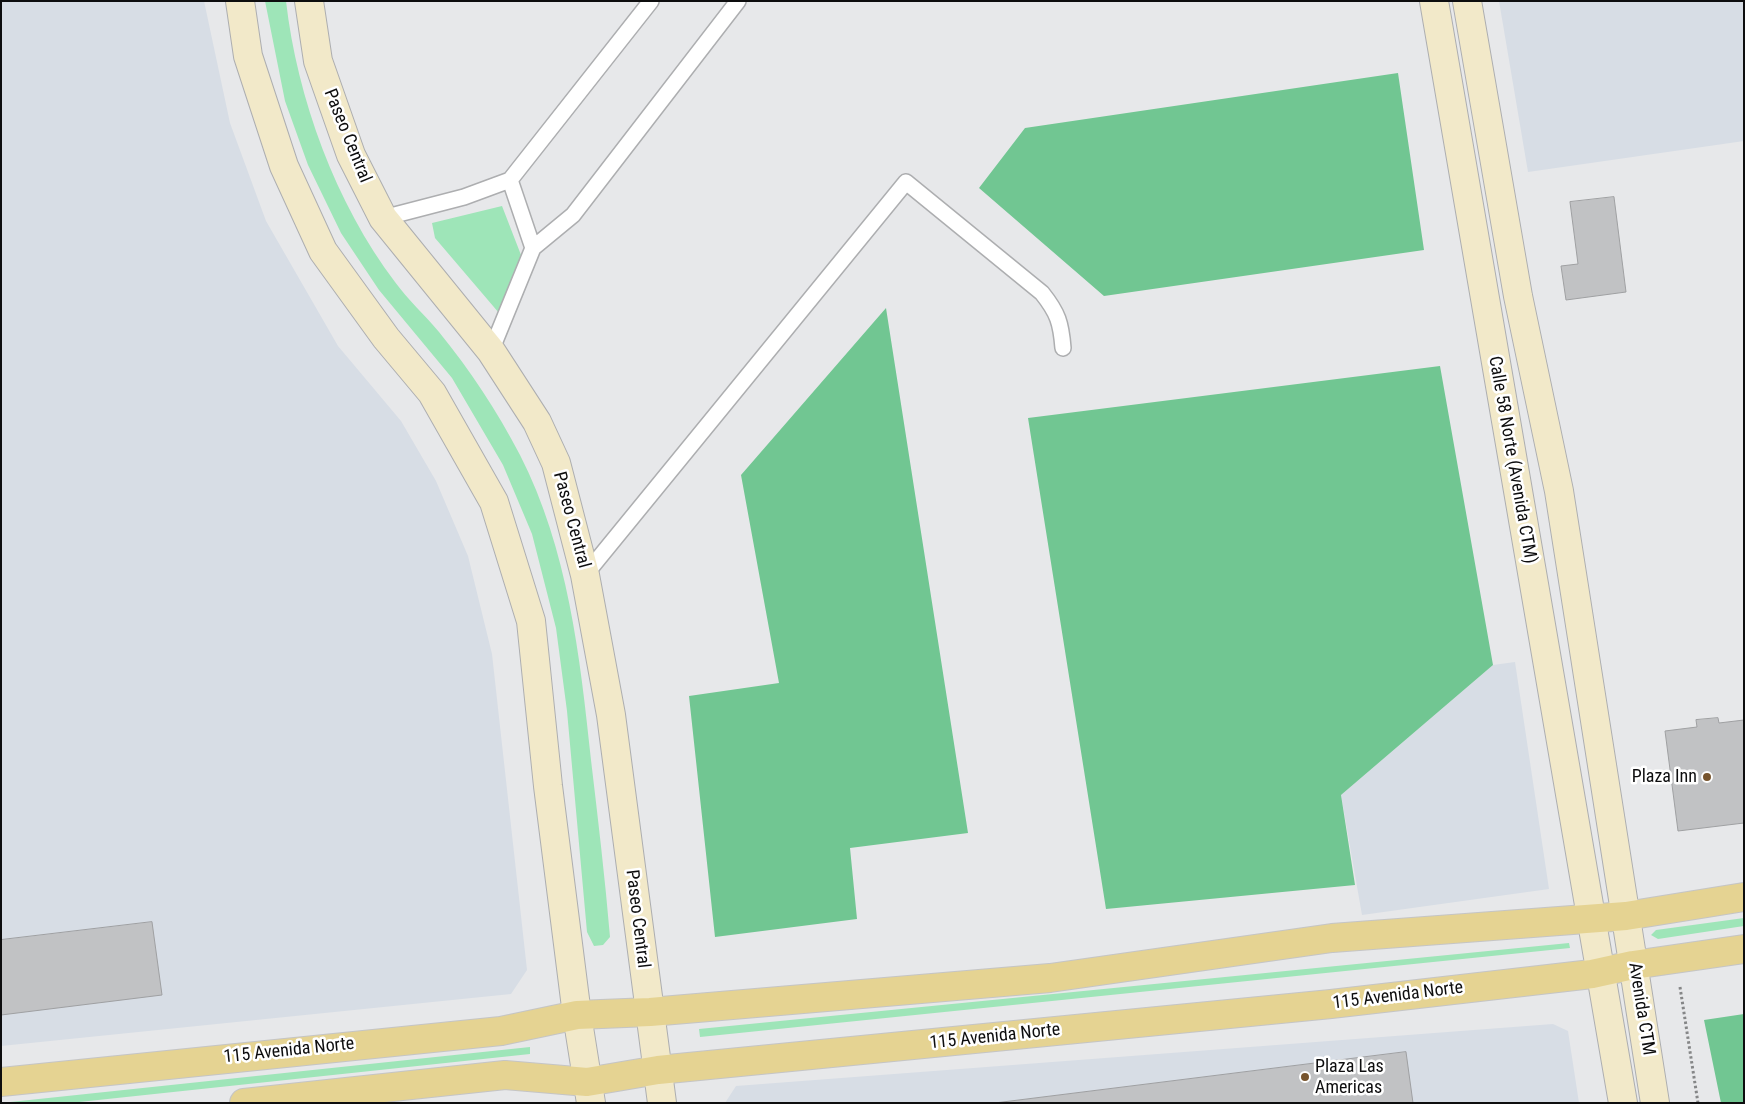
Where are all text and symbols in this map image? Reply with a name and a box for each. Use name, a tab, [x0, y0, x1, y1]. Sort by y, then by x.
street label: Paseo Central	[318, 86, 376, 186]
street label: Calle 58 Norte (Avenida CTM)	[1483, 355, 1541, 565]
street label: Paseo Central	[548, 469, 594, 571]
place label: Plaza Inn	[1632, 766, 1697, 788]
marker: Plaza Inn	[1701, 771, 1713, 783]
street label: Paseo Central	[620, 869, 654, 969]
street label: Avenida CTM	[1623, 961, 1659, 1057]
street label: 115 Avenida Norte	[1332, 977, 1464, 1015]
street label: 115 Avenida Norte	[929, 1019, 1061, 1055]
street label: 115 Avenida Norte	[223, 1033, 355, 1069]
place label: Plaza Las Americas	[1315, 1056, 1384, 1098]
marker: Plaza Las Americas	[1299, 1071, 1311, 1083]

